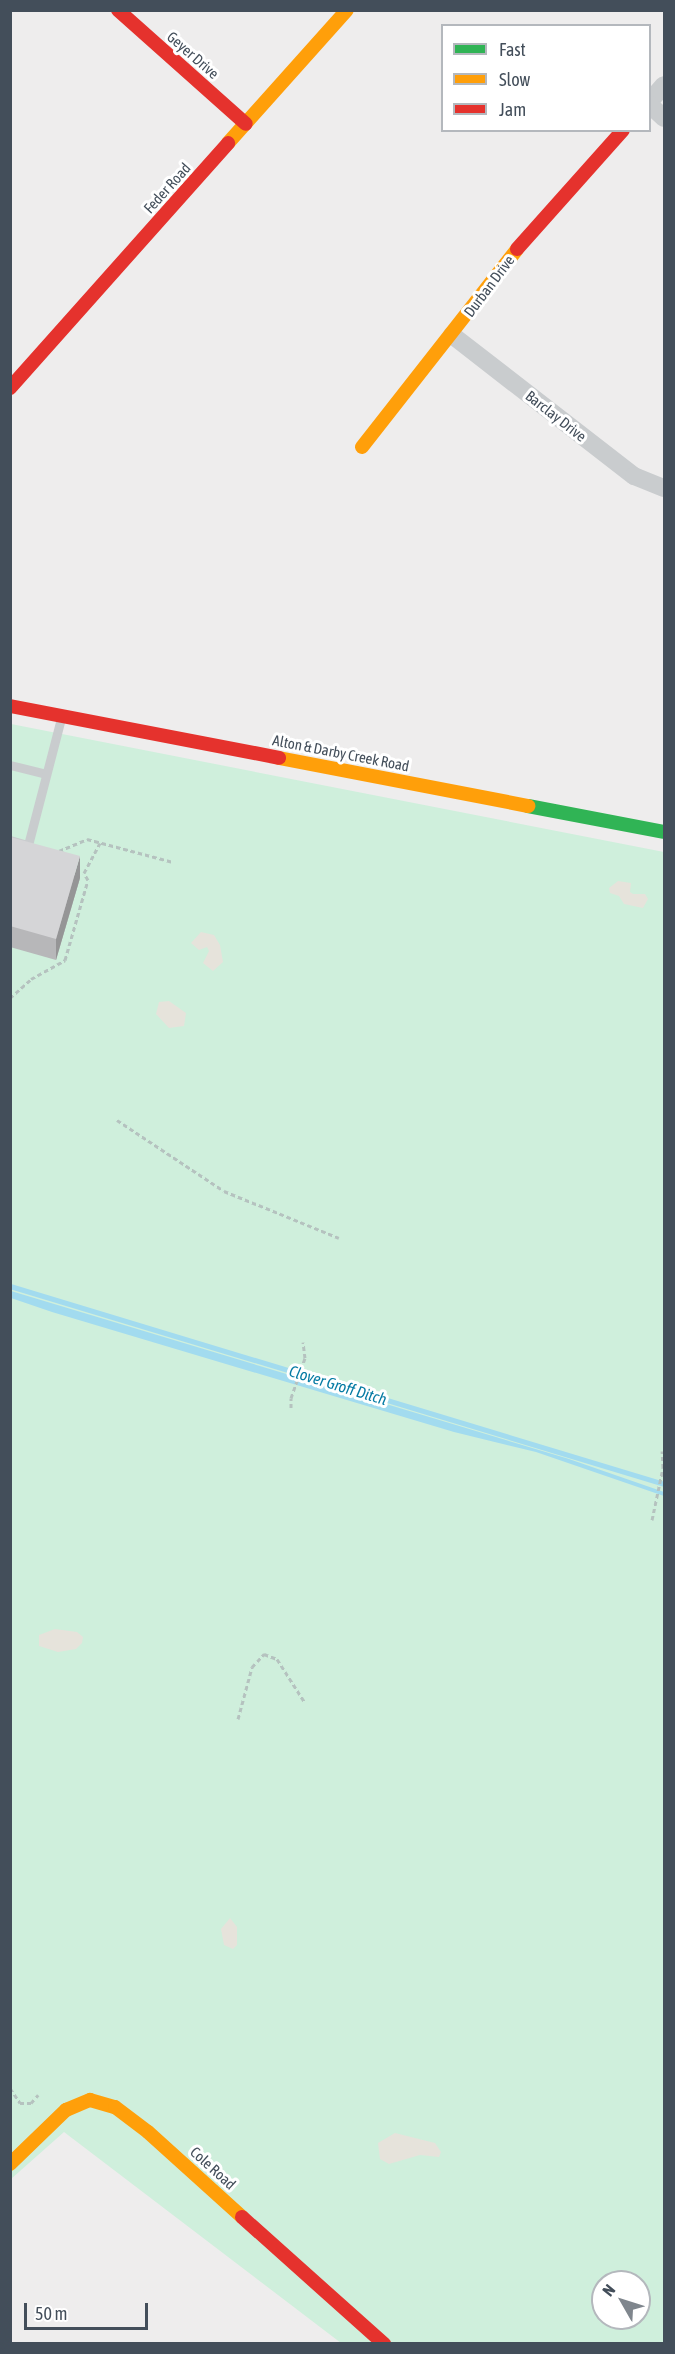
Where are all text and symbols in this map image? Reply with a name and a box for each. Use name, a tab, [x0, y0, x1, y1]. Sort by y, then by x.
legend	[441, 24, 651, 132]
street label: Geyer Drive	[163, 28, 223, 82]
text: Fast	[499, 39, 526, 60]
text: Slow	[499, 69, 530, 90]
text: Jam	[499, 99, 526, 120]
street label: Feder Road	[140, 159, 194, 217]
street label: Durban Drive	[460, 252, 518, 320]
street label: Barclay Drive	[522, 387, 590, 445]
street label: Alton & Darby Creek Road	[271, 731, 411, 775]
water label: Clover Groff Ditch	[287, 1361, 389, 1409]
street label: Cole Road	[186, 2143, 240, 2193]
north arrow	[591, 2270, 651, 2330]
text: N	[599, 2281, 619, 2299]
scale bar	[27, 2291, 152, 2329]
text: 50 m	[35, 2303, 67, 2324]

